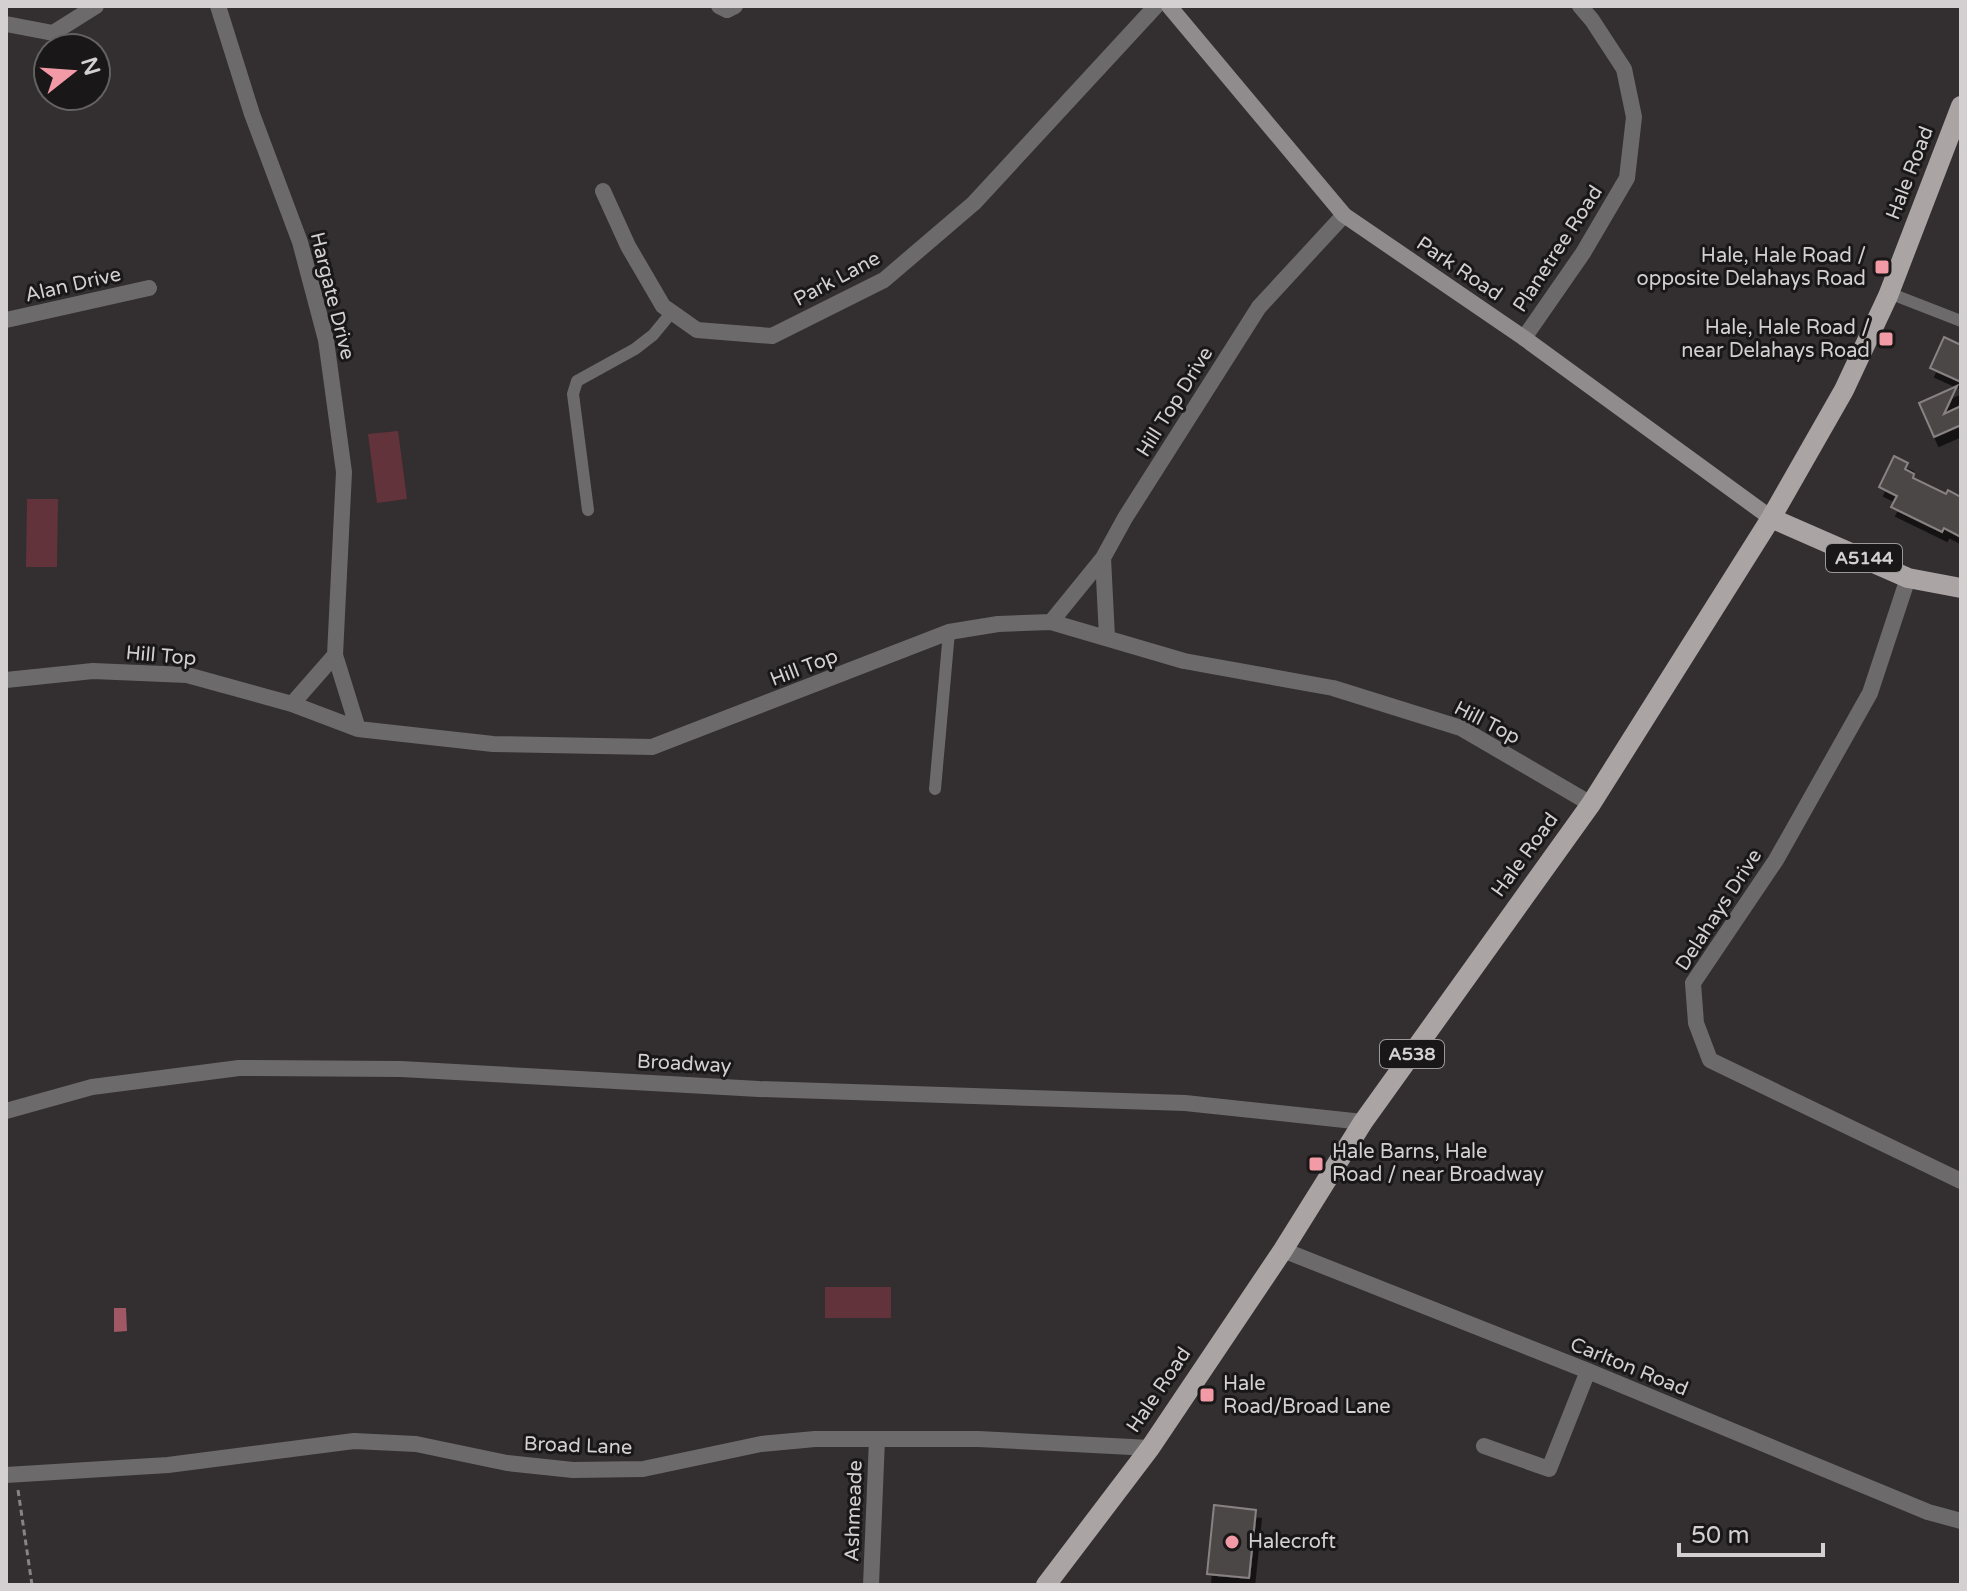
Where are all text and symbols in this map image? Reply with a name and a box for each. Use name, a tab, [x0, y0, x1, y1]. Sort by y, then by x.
north arrow	[32, 32, 112, 112]
text: N	[75, 54, 105, 79]
street label: Hale Road	[1881, 123, 1939, 223]
street label: Planetree Road	[1508, 181, 1608, 317]
street label: Hargate Drive	[305, 230, 359, 362]
street label: Park Road	[1412, 232, 1506, 306]
place label: Hale, Hale Road / opposite Delahays Road	[1637, 244, 1866, 291]
street label: Park Lane	[790, 246, 884, 312]
marker: Hale, Hale Road / opposite Delahays Road	[1873, 258, 1891, 276]
street label: Alan Drive	[23, 262, 123, 308]
place label: Hale, Hale Road / near Delahays Road	[1681, 316, 1870, 363]
marker: Hale, Hale Road / near Delahays Road	[1877, 330, 1895, 348]
street label: Hill Top Drive	[1132, 343, 1218, 461]
road number: A5144	[1826, 544, 1902, 572]
street label: Hill Top	[125, 641, 197, 671]
street label: Hill Top	[767, 644, 841, 692]
street label: Hill Top	[1450, 696, 1524, 750]
street label: Hale Road	[1486, 808, 1564, 902]
street label: Delahays Drive	[1671, 845, 1767, 975]
road number: A538	[1380, 1040, 1444, 1068]
street label: Broadway	[636, 1050, 732, 1078]
place label: Hale Barns, Hale Road / near Broadway	[1332, 1140, 1544, 1187]
marker: Hale Barns, Hale Road / near Broadway	[1307, 1155, 1325, 1173]
street label: Carlton Road	[1567, 1332, 1691, 1402]
street label: Hale Road	[1122, 1343, 1196, 1437]
place label: Hale Road/Broad Lane	[1223, 1372, 1391, 1419]
marker: Hale Road/Broad Lane	[1198, 1386, 1216, 1404]
street label: Broad Lane	[523, 1432, 633, 1460]
street label: Ashmeade	[840, 1460, 868, 1562]
scale bar	[1679, 1507, 1823, 1557]
text: 50 m	[1691, 1521, 1749, 1550]
place label: Halecroft	[1248, 1530, 1336, 1554]
marker: Halecroft	[1223, 1533, 1241, 1551]

